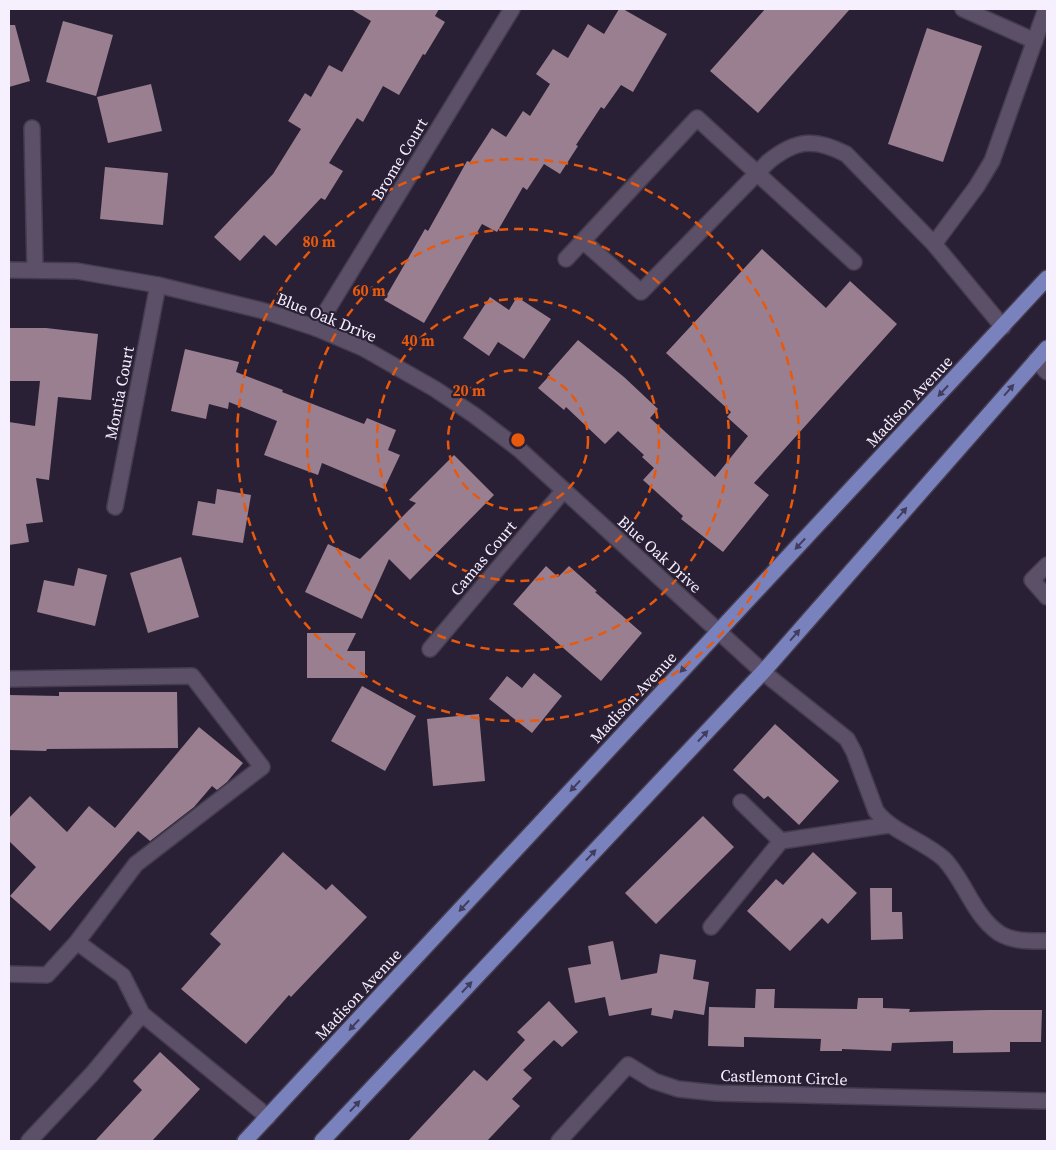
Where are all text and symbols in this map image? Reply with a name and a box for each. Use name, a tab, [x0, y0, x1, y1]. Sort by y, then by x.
street label: Brome Court	[366, 113, 433, 204]
text: 80 m	[302, 231, 336, 252]
text: 60 m	[352, 280, 386, 301]
street label: Blue Oak Drive	[274, 287, 380, 347]
text: 40 m	[401, 330, 435, 351]
street label: Montia Court	[99, 344, 139, 442]
street label: Madison Avenue	[861, 350, 957, 452]
text: 20 m	[452, 380, 486, 401]
one-way arrow	[937, 384, 949, 396]
one-way arrow	[1004, 384, 1015, 397]
centre of rings	[509, 431, 527, 449]
one-way arrow	[897, 506, 908, 519]
street label: Blue Oak Drive	[613, 510, 707, 598]
street label: Camas Court	[445, 515, 521, 600]
one-way arrow	[794, 538, 806, 550]
one-way arrow	[790, 629, 801, 642]
street label: Madison Avenue	[585, 646, 681, 748]
one-way arrow	[679, 661, 691, 673]
one-way arrow	[697, 731, 709, 743]
one-way arrow	[569, 780, 581, 792]
one-way arrow	[585, 849, 597, 861]
one-way arrow	[458, 899, 470, 911]
street label: Madison Avenue	[310, 943, 406, 1045]
one-way arrow	[461, 982, 473, 994]
one-way arrow	[348, 1018, 360, 1030]
street label: Castlemont Circle	[720, 1064, 848, 1090]
one-way arrow	[349, 1100, 361, 1112]

